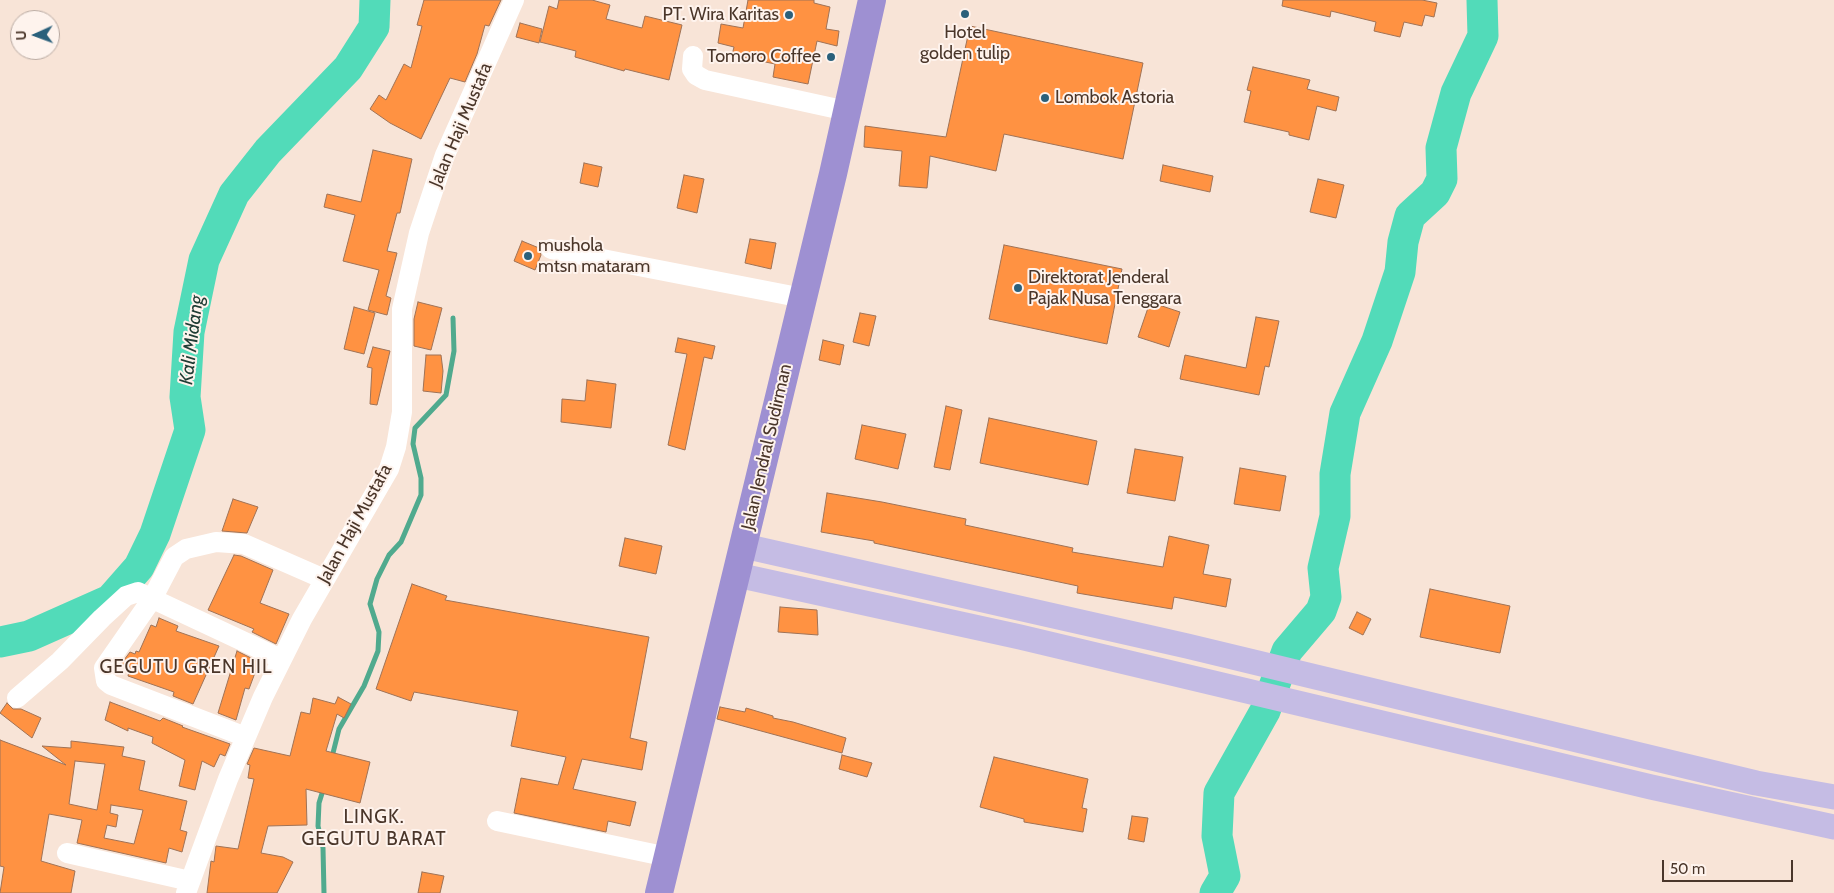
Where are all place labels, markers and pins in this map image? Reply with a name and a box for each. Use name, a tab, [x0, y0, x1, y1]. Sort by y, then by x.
place label: PT. Wira Karitas	[663, 4, 779, 26]
marker: Hotel golden tulip	[959, 8, 971, 20]
marker: PT. Wira Karitas	[783, 9, 795, 21]
place label: Hotel golden tulip	[920, 22, 1010, 64]
place label: Tomoro Coffee	[707, 46, 821, 68]
marker: Tomoro Coffee	[825, 51, 837, 63]
place label: Lombok Astoria	[1055, 87, 1174, 109]
marker: Lombok Astoria	[1039, 92, 1051, 104]
place label: mushola mtsn mataram	[538, 235, 650, 278]
marker: mushola mtsn mataram	[522, 250, 534, 262]
place label: Direktorat Jenderal Pajak Nusa Tenggara	[1028, 267, 1182, 310]
marker: Direktorat Jenderal Pajak Nusa Tenggara	[1012, 282, 1024, 294]

